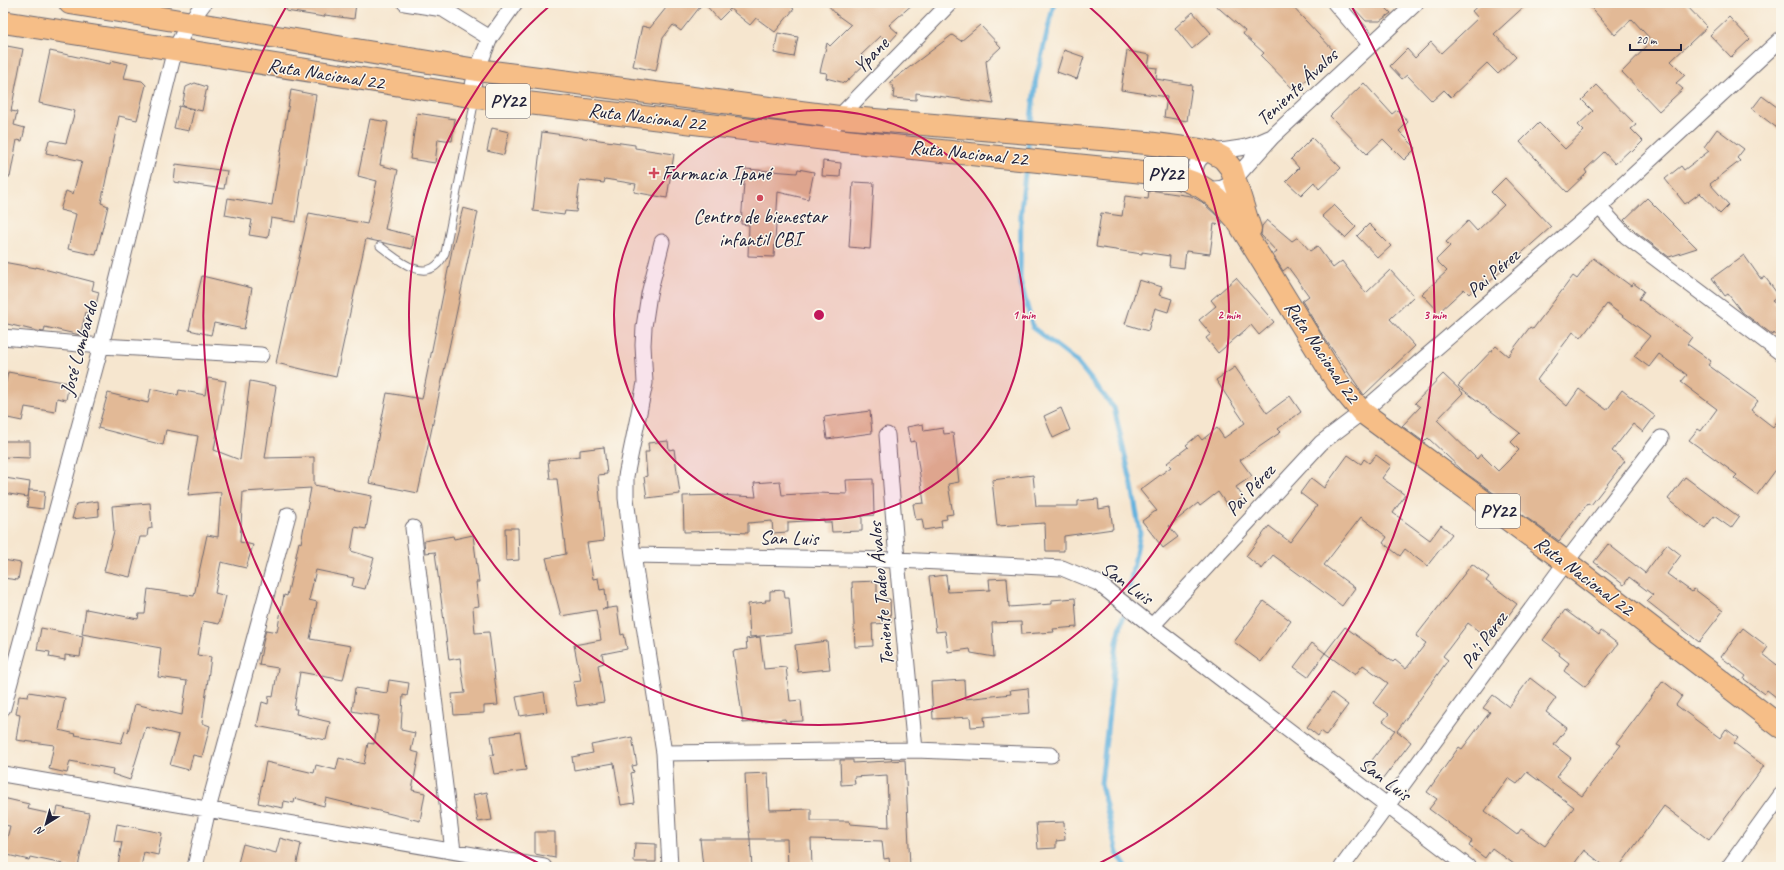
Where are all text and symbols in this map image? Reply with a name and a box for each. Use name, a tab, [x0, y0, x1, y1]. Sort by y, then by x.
scale bar	[1630, 26, 1681, 52]
street label: Ypane	[848, 31, 895, 78]
text: 20 m	[1636, 32, 1658, 48]
street label: Teniente Ávalos	[1251, 41, 1345, 131]
street label: Ruta Nacional 22	[266, 52, 388, 96]
road number: PY22	[486, 84, 530, 118]
street label: Ruta Nacional 22	[587, 97, 709, 137]
street label: Ruta Nacional 22	[909, 134, 1031, 172]
road number: PY22	[1144, 157, 1188, 191]
place label: Farmacia Ipané	[662, 161, 774, 186]
marker: Farmacia Ipané	[649, 168, 659, 178]
marker: Centro de bienestar infantil CBI	[755, 193, 765, 203]
place label: Centro de bienestar infantil CBI	[693, 204, 829, 252]
street label: Pai Pérez	[1461, 242, 1526, 303]
street label: Ruta Nacional 22	[1279, 296, 1366, 409]
street label: José Lombardo	[54, 297, 104, 399]
text: 1 min	[1013, 307, 1036, 323]
text: 2 min	[1218, 307, 1241, 323]
text: 3 min	[1424, 307, 1447, 323]
centre of rings	[812, 308, 826, 322]
street label: Pai Pérez	[1220, 458, 1281, 521]
road number: PY22	[1476, 494, 1520, 528]
street label: Teniente Tadeo Ávalos	[862, 519, 900, 667]
street label: San Luis	[759, 525, 821, 551]
street label: Ruta Nacional 22	[1529, 531, 1640, 623]
street label: San Luis	[1096, 556, 1160, 612]
street label: Pa'i Perez	[1455, 605, 1514, 673]
street label: San Luis	[1354, 751, 1418, 808]
north arrow	[26, 804, 66, 844]
text: N	[31, 823, 47, 840]

